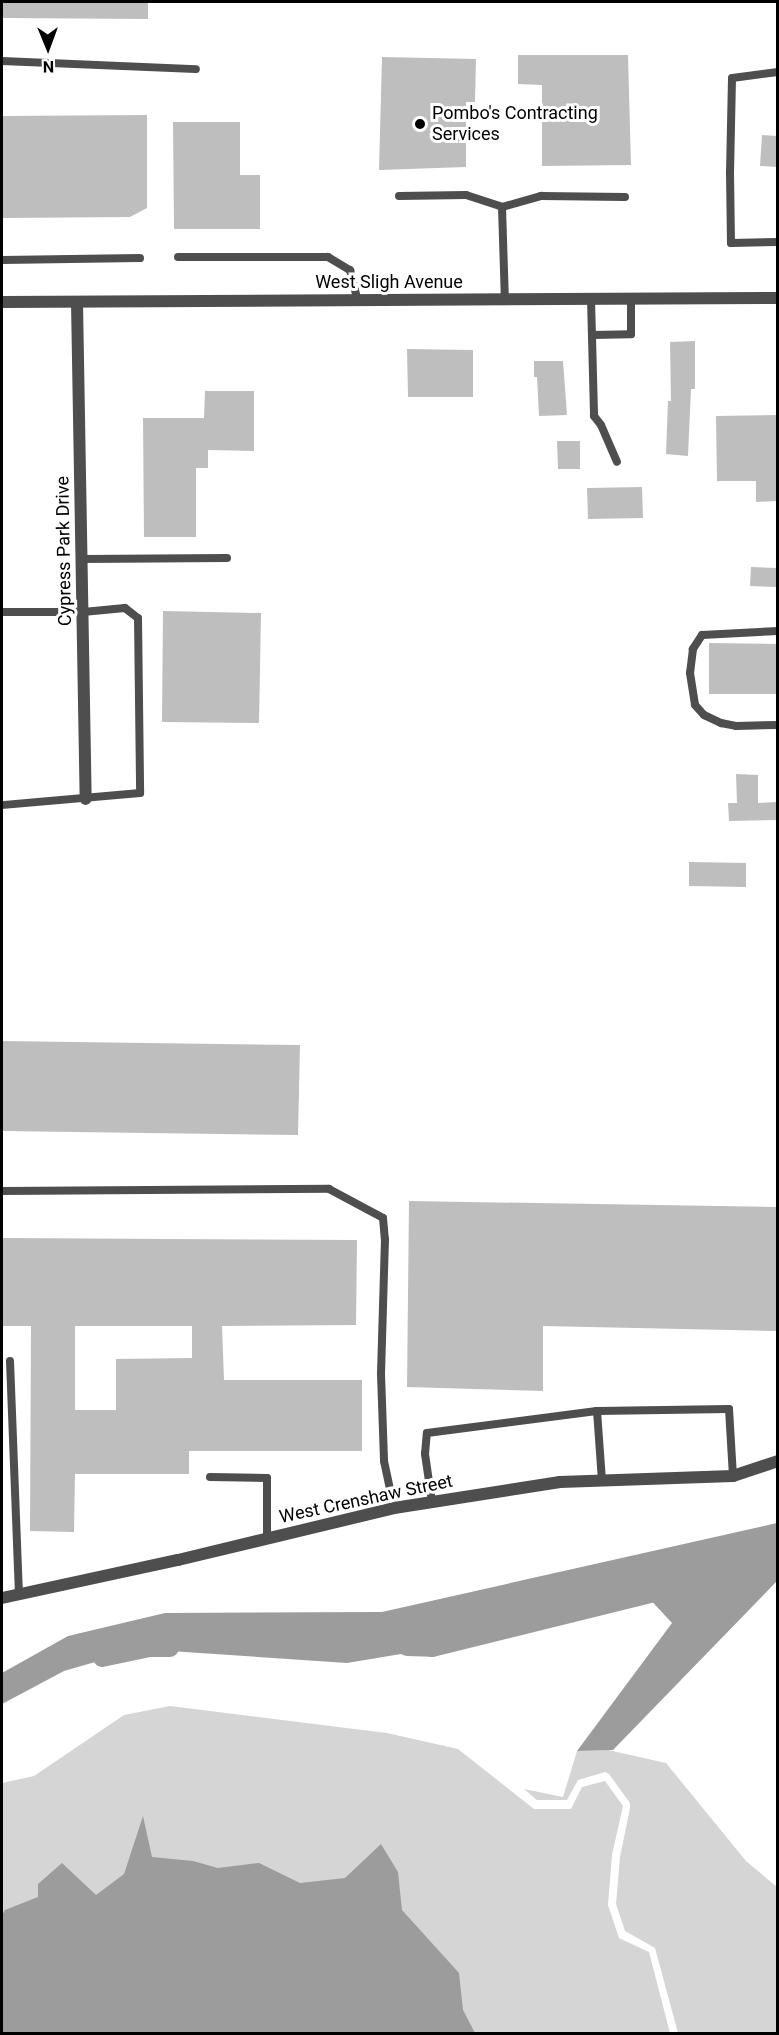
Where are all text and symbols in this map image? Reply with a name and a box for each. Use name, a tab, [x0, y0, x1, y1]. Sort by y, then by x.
north arrow	[18, 18, 78, 78]
text: N	[43, 57, 54, 76]
place label: Pombo's Contracting Services	[432, 103, 598, 146]
marker: Pombo's Contracting Services	[413, 117, 427, 131]
street label: West Sligh Avenue	[315, 271, 463, 293]
street label: Cypress Park Drive	[52, 476, 76, 626]
street label: West Crenshaw Street	[277, 1470, 455, 1528]

